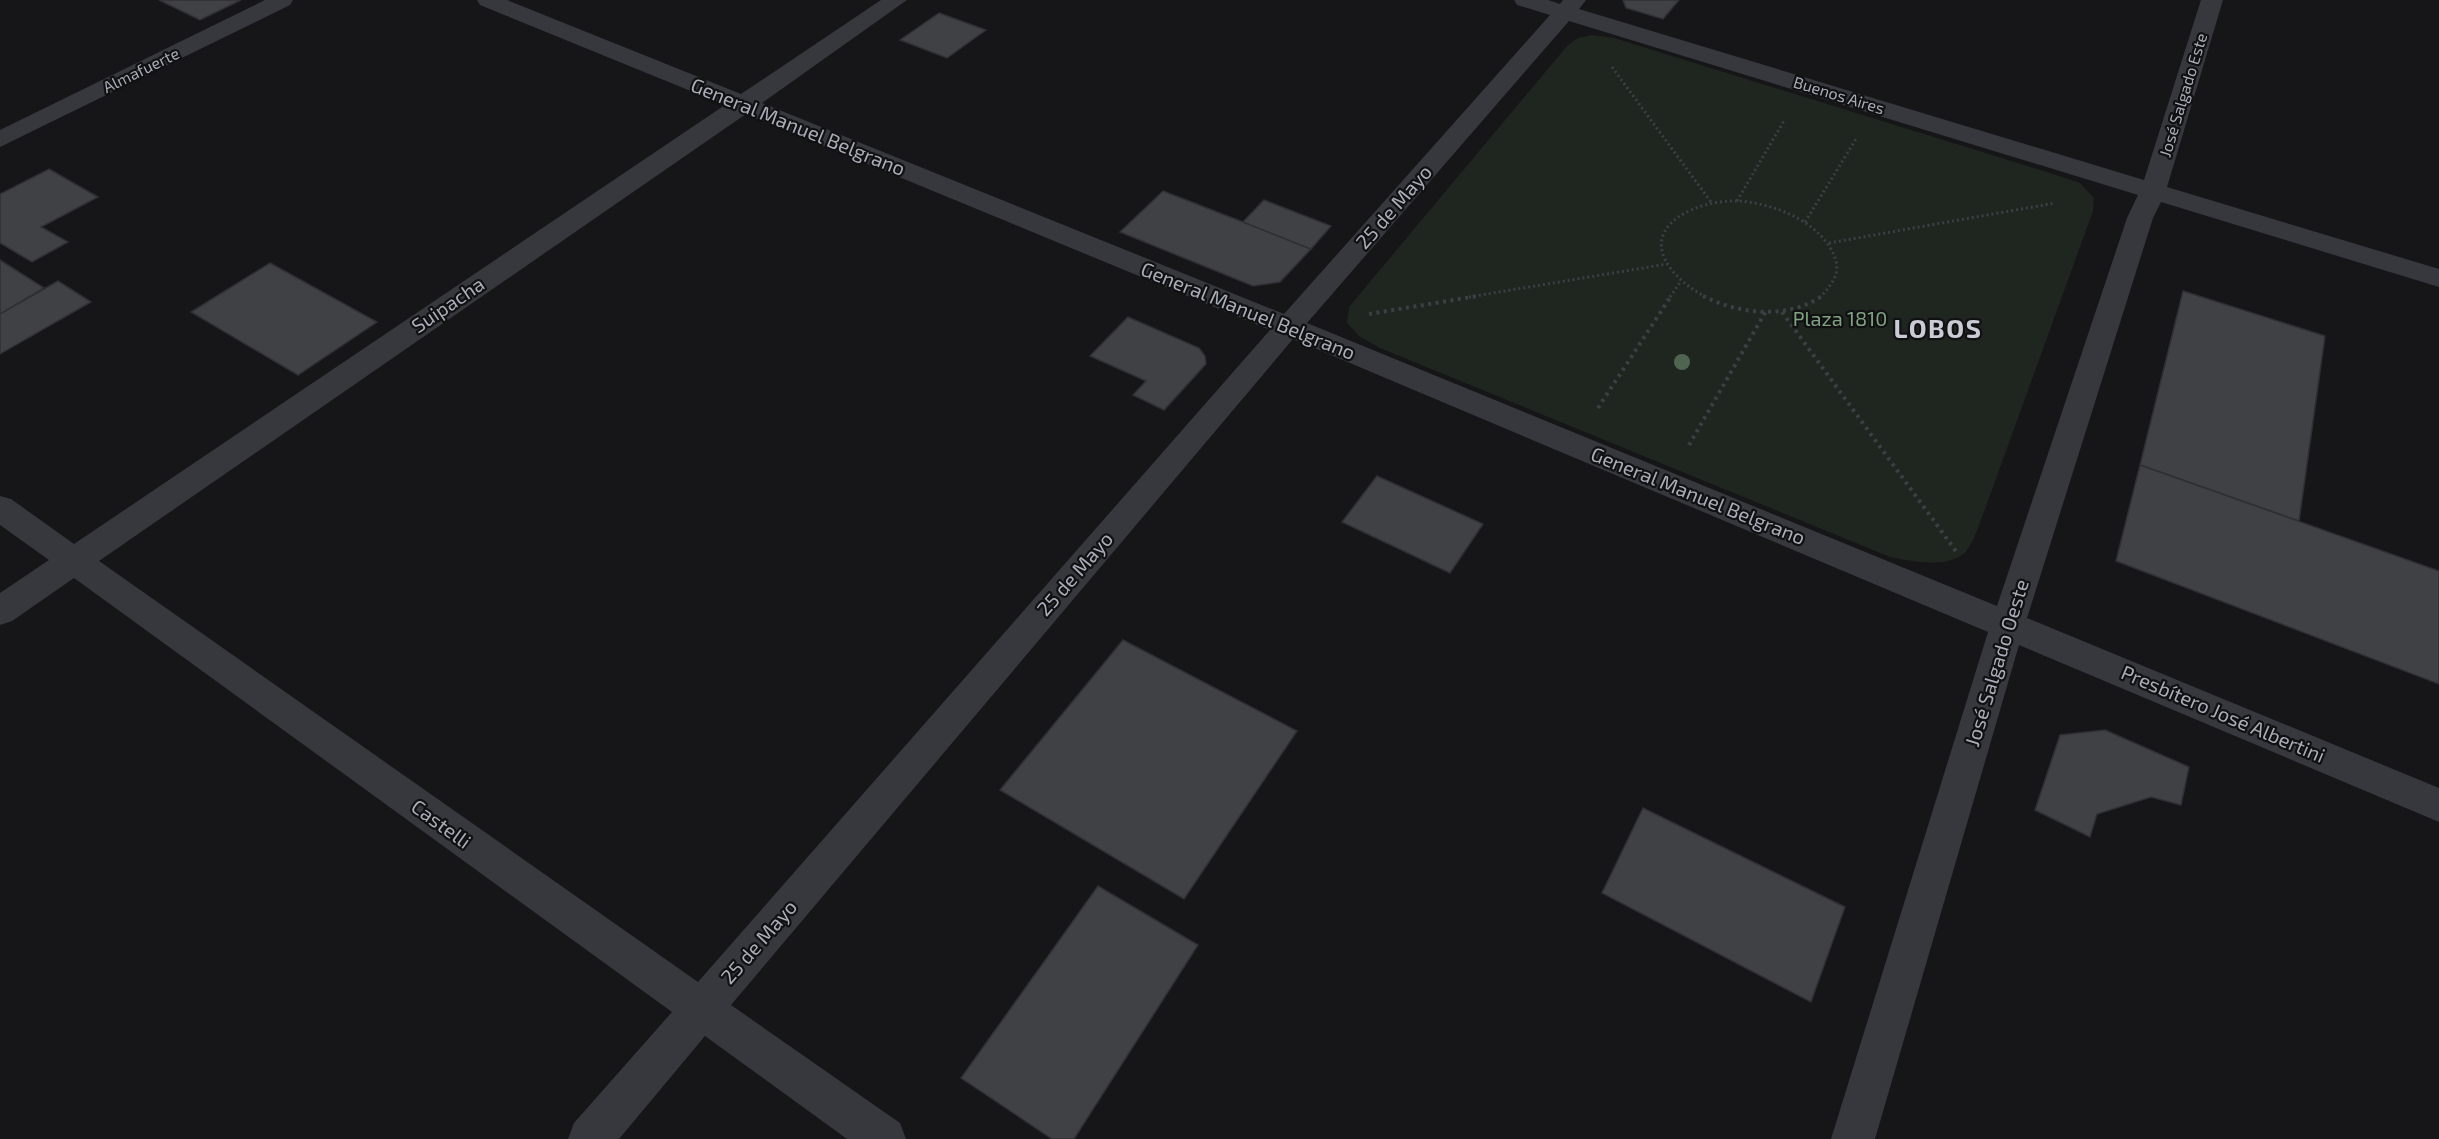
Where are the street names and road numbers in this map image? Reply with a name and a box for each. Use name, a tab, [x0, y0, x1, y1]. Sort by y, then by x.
street label: José Salgado Este	[2155, 31, 2210, 159]
street label: Almafuerte	[100, 43, 182, 96]
street label: General Manuel Belgrano	[688, 72, 909, 180]
street label: Buenos Aires	[1791, 72, 1887, 117]
street label: 25 de Mayo	[1350, 159, 1436, 253]
street label: General Manuel Belgrano	[1138, 256, 1359, 364]
street label: Suipacha	[407, 271, 488, 337]
street label: General Manuel Belgrano	[1588, 441, 1809, 549]
street label: 25 de Mayo	[1031, 526, 1117, 620]
street label: José Salgado Oeste	[1959, 576, 2033, 749]
street label: Presbítero José Albertini	[2118, 659, 2329, 767]
street label: Castelli	[407, 794, 476, 853]
street label: 25 de Mayo	[715, 894, 801, 988]

